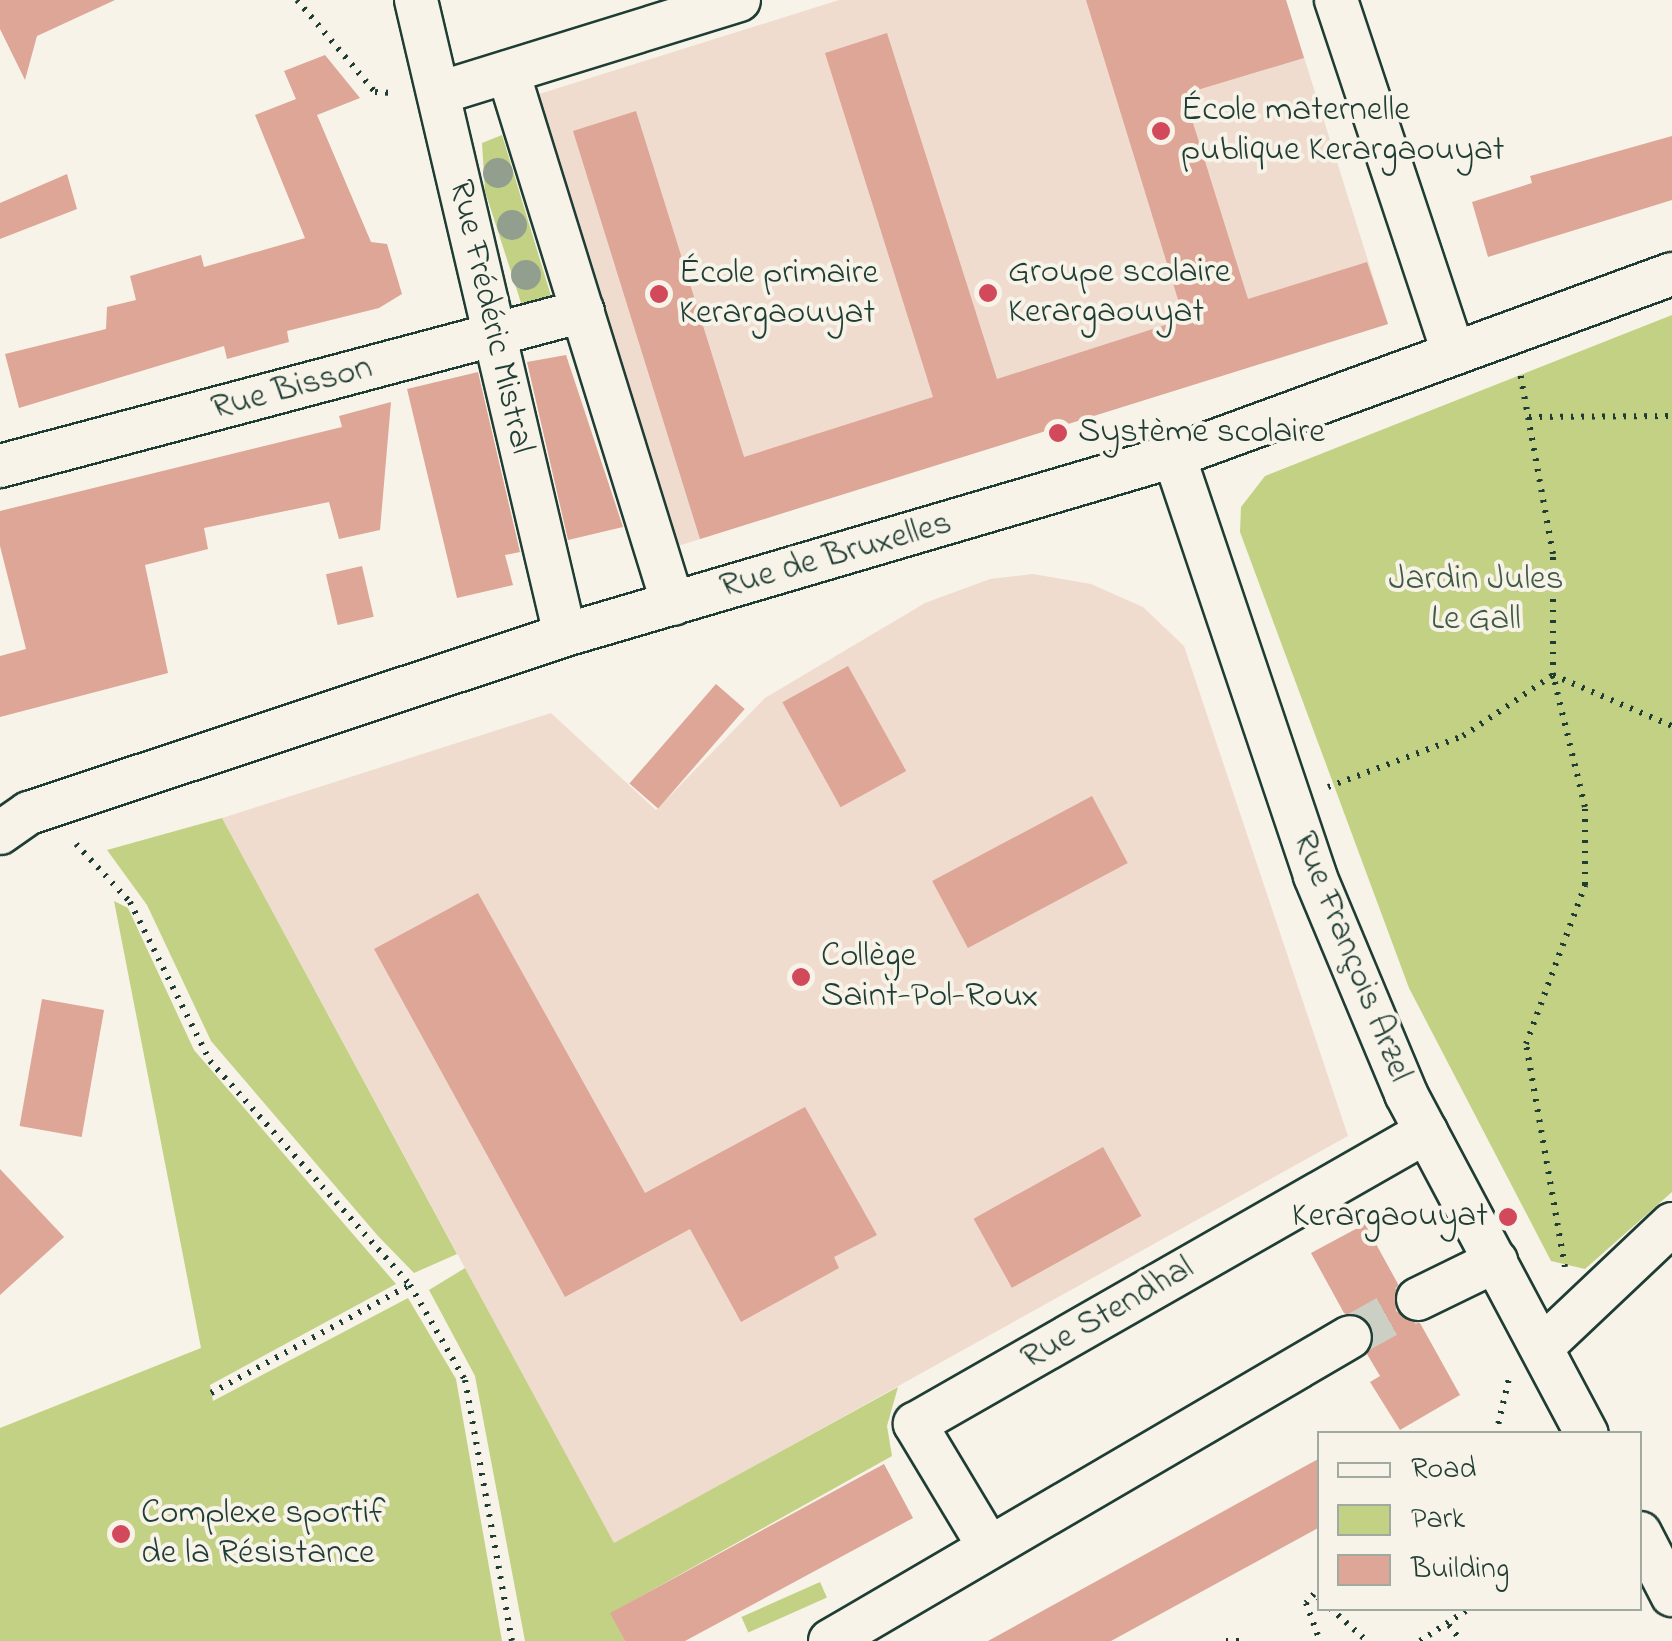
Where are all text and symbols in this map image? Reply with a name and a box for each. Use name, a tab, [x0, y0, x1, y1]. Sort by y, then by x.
place label: École maternelle publique Kerargaouyat	[1181, 90, 1505, 172]
marker: École maternelle publique Kerargaouyat	[1150, 120, 1172, 142]
street label: Rue Frédéric Mistral	[438, 176, 542, 458]
place label: Groupe scolaire Kerargaouyat	[1008, 252, 1230, 334]
place label: École primaire Kerargaouyat	[679, 253, 878, 335]
marker: Groupe scolaire Kerargaouyat	[977, 282, 999, 304]
marker: École primaire Kerargaouyat	[648, 283, 670, 305]
street label: Rue Bisson	[207, 347, 377, 431]
place label: Système scolaire	[1078, 412, 1325, 454]
marker: Système scolaire	[1047, 422, 1069, 444]
street label: Rue de Bruxelles	[715, 503, 957, 609]
park label: Jardin Jules Le Gall	[1388, 559, 1564, 641]
street label: Rue François Arzel	[1282, 826, 1420, 1088]
place label: Collège Saint-Pol-Roux	[821, 936, 1038, 1018]
marker: Collège Saint-Pol-Roux	[790, 966, 812, 988]
place label: Kerargaouyat	[1292, 1196, 1488, 1238]
marker: Kerargaouyat	[1497, 1206, 1519, 1228]
street label: Rue Stendhal	[1014, 1248, 1202, 1380]
legend	[1317, 1431, 1642, 1611]
text: Road	[1411, 1448, 1476, 1492]
place label: Complexe sportif de la Résistance	[141, 1493, 385, 1575]
text: Park	[1411, 1498, 1465, 1542]
marker: Complexe sportif de la Résistance	[110, 1523, 132, 1545]
text: Building	[1411, 1548, 1509, 1592]

